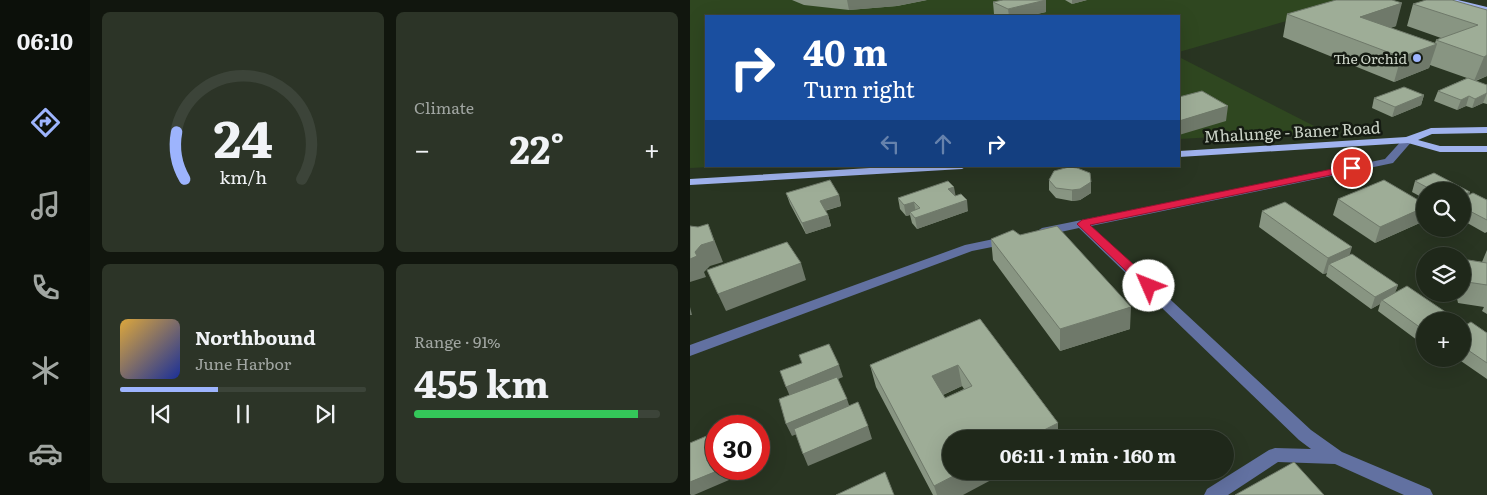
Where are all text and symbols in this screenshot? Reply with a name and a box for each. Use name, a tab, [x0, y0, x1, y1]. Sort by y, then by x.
text: 06:10	[17, 24, 73, 57]
text: 40 m	[803, 25, 888, 77]
icon: right	[720, 35, 785, 100]
place label: The Orchid	[1333, 48, 1407, 68]
marker: The Orchid	[1411, 52, 1423, 64]
text: Turn right	[803, 72, 915, 105]
text: Climate	[414, 95, 474, 119]
text: 24	[213, 97, 273, 174]
icon: directions	[28, 105, 63, 140]
street label: Mhalunge - Baner Road	[1203, 114, 1381, 148]
text: 22°	[510, 119, 564, 176]
text: −	[414, 127, 430, 169]
text: +	[644, 127, 660, 169]
icon: left	[876, 130, 904, 158]
icon: ahead	[929, 130, 957, 158]
icon: right	[982, 130, 1010, 158]
pin	[1331, 147, 1373, 189]
icon: arrive	[1338, 154, 1366, 182]
text: km/h	[219, 163, 267, 190]
map controls	[1416, 182, 1471, 367]
button: search	[1416, 182, 1471, 237]
icon: music	[28, 188, 63, 223]
button: layers	[1416, 247, 1471, 302]
position arrow	[1122, 259, 1174, 311]
icon: phone	[28, 270, 63, 305]
button: +	[1416, 312, 1471, 367]
text: Northbound	[195, 323, 316, 351]
text: Range · 91%	[414, 329, 501, 353]
text: June Harbor	[195, 351, 291, 375]
icon: climate	[28, 353, 63, 388]
text: 455 km	[414, 353, 549, 410]
icon: previous	[147, 400, 175, 428]
icon: pause	[229, 400, 257, 428]
icon: next	[311, 400, 339, 428]
speed limit sign: 30	[705, 415, 770, 480]
icon: car	[28, 436, 63, 471]
text: 06:11 · 1 min · 160 m	[1000, 441, 1176, 469]

